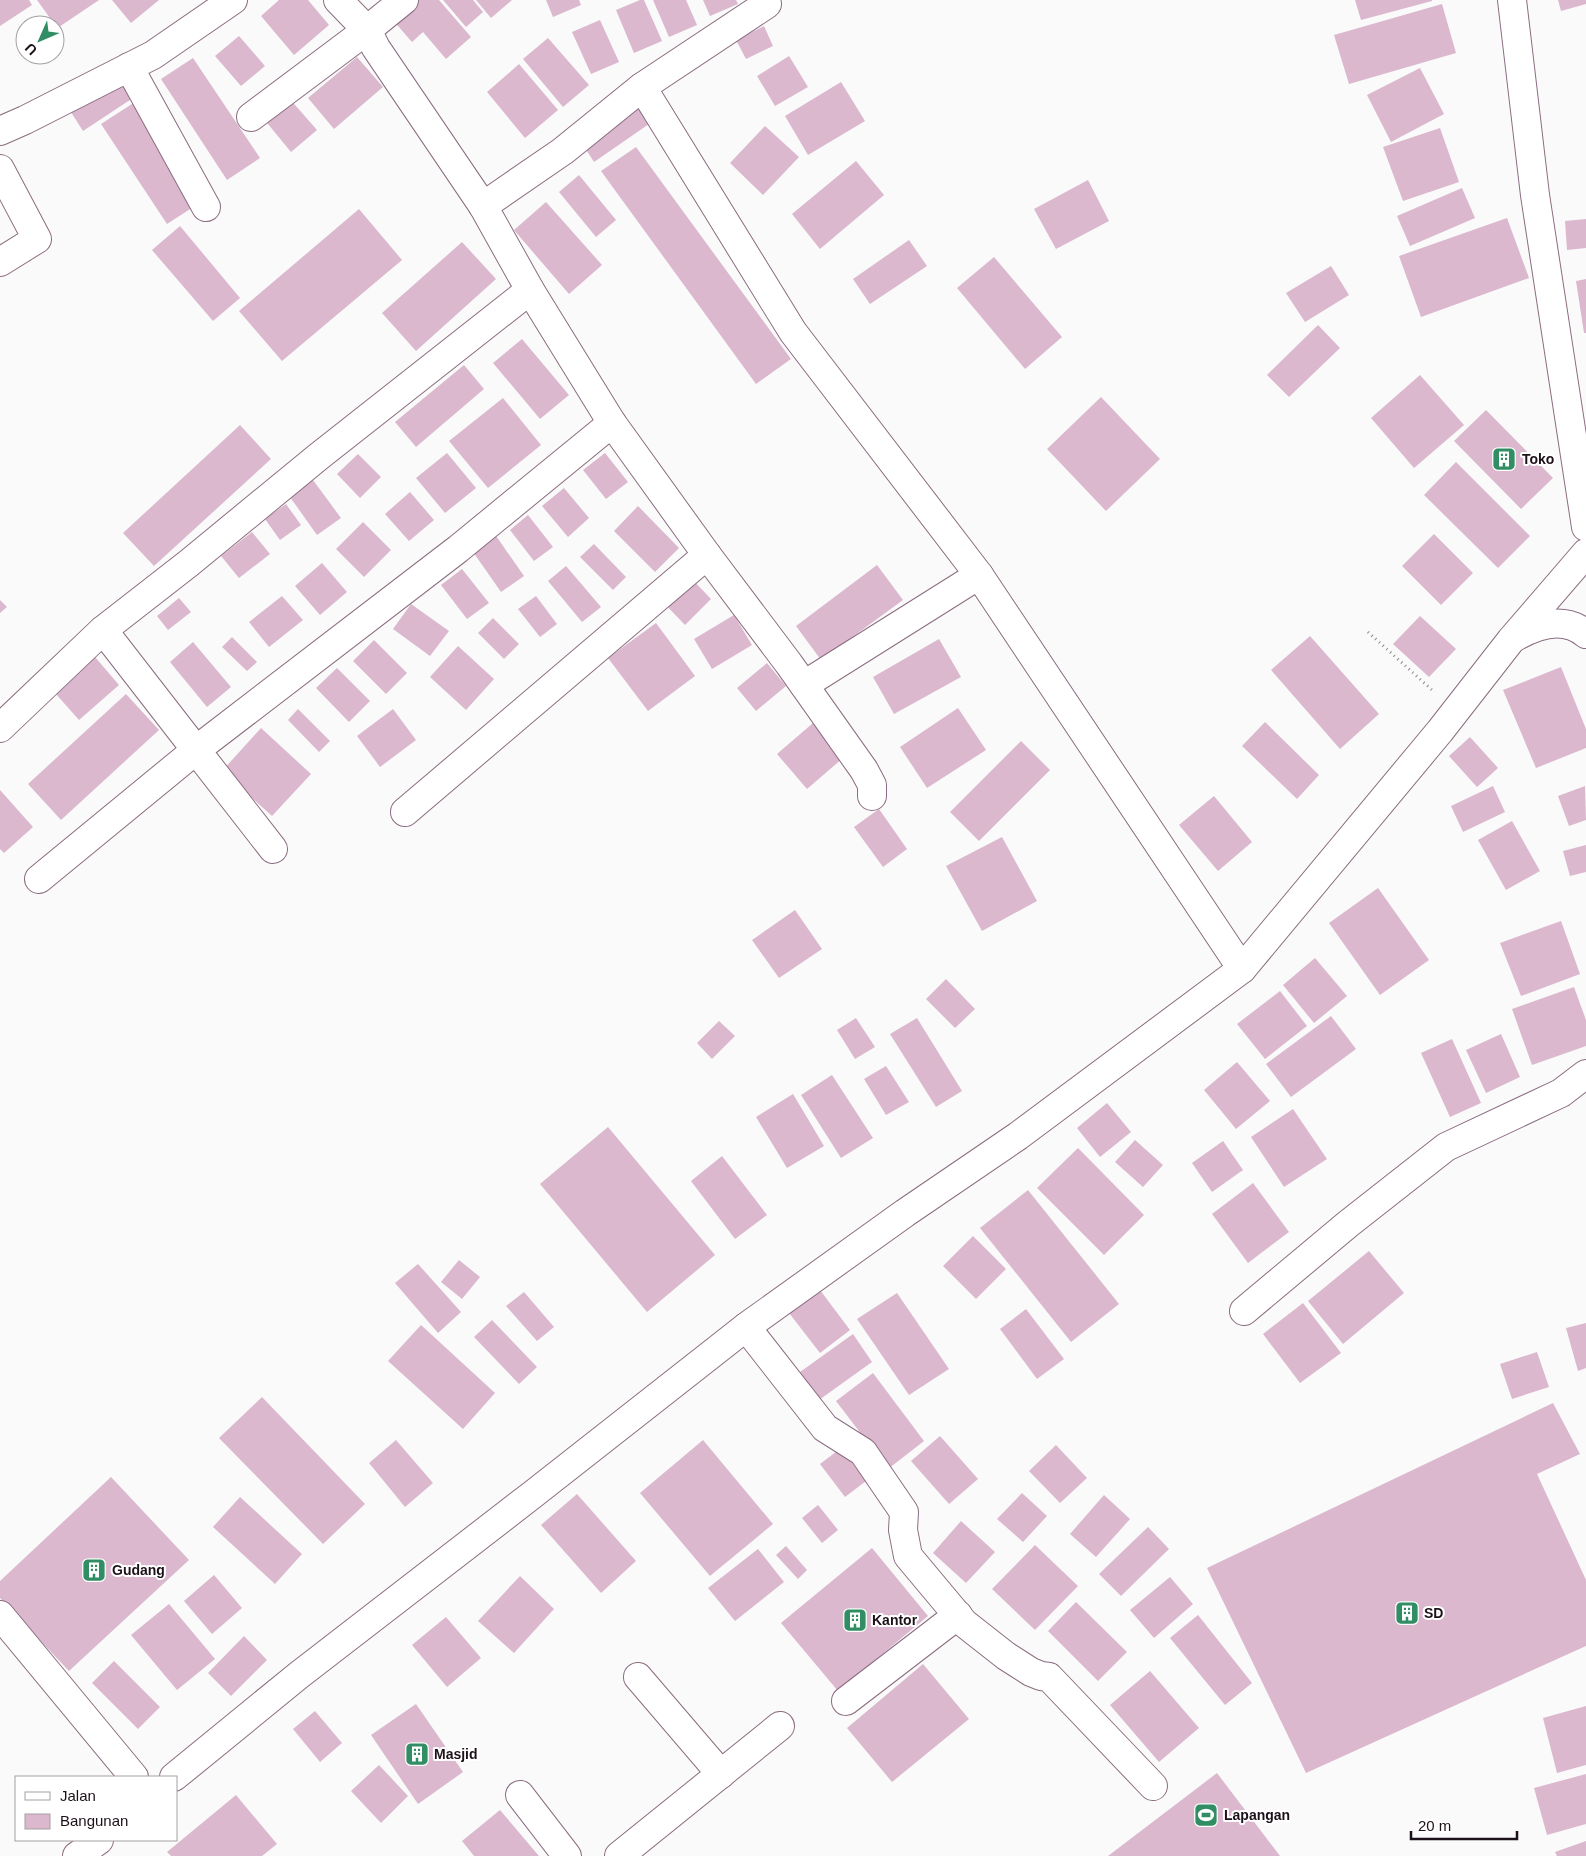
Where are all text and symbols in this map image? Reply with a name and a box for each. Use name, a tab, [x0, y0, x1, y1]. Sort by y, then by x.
north arrow	[15, 15, 65, 65]
text: U	[22, 40, 40, 58]
building icon: Toko	[1491, 446, 1517, 472]
place label: Toko	[1522, 451, 1554, 467]
building icon: Gudang	[81, 1557, 107, 1583]
place label: Gudang	[112, 1562, 165, 1578]
building icon: SD	[1394, 1600, 1420, 1626]
place label: SD	[1424, 1605, 1443, 1621]
building icon: Kantor	[842, 1607, 868, 1633]
place label: Kantor	[872, 1612, 918, 1628]
building icon: Masjid	[404, 1741, 430, 1767]
place label: Masjid	[434, 1746, 478, 1762]
legend	[15, 1776, 178, 1841]
text: Jalan	[60, 1787, 96, 1804]
sports icon: Lapangan	[1193, 1802, 1219, 1828]
place label: Lapangan	[1224, 1807, 1290, 1823]
scale bar	[1411, 1808, 1517, 1840]
text: Bangunan	[60, 1812, 128, 1829]
text: 20 m	[1418, 1817, 1451, 1834]

